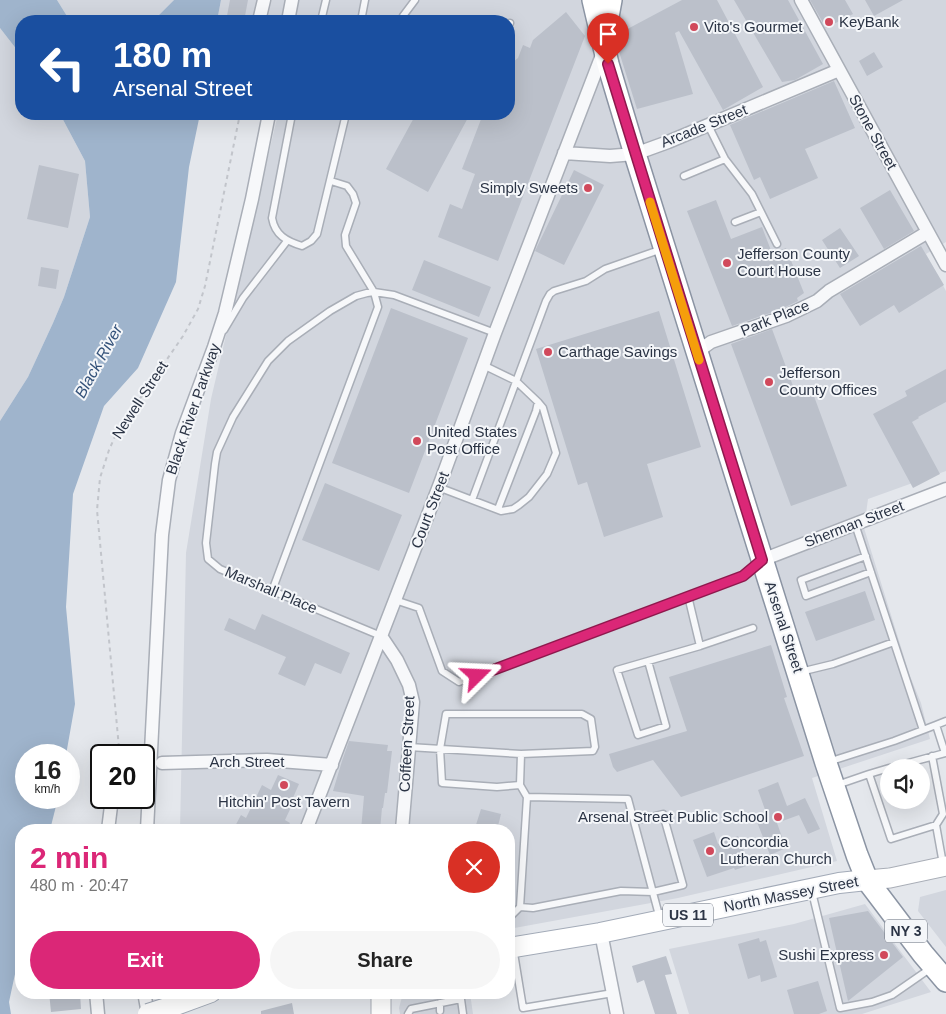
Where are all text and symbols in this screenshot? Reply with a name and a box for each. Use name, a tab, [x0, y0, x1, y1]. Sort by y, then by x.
pin	[587, 13, 629, 64]
place label: KeyBank	[839, 13, 900, 30]
marker: KeyBank	[823, 16, 835, 28]
place label: Vito's Gourmet	[704, 18, 803, 35]
icon: arrive	[594, 20, 622, 48]
marker: Vito's Gourmet	[688, 21, 700, 33]
icon: left	[30, 35, 95, 100]
text: 180 m	[113, 35, 212, 74]
text: Arsenal Street	[113, 76, 252, 101]
street label: Stone Street	[846, 91, 901, 173]
street label: Arcade Street	[658, 100, 750, 151]
place label: Simply Sweets	[480, 179, 578, 196]
marker: Simply Sweets	[582, 182, 594, 194]
place label: Jefferson County Court House	[737, 245, 851, 279]
marker: Jefferson County Court House	[721, 257, 733, 269]
street label: Park Place	[738, 296, 812, 339]
water label: Black River	[71, 321, 126, 401]
street label: Black River Parkway	[162, 341, 223, 477]
place label: Carthage Savings	[558, 343, 677, 360]
marker: Carthage Savings	[542, 346, 554, 358]
street label: Newell Street	[108, 357, 171, 442]
place label: Jefferson County Offices	[779, 364, 877, 398]
marker: Jefferson County Offices	[763, 376, 775, 388]
place label: United States Post Office	[427, 423, 517, 457]
marker: United States Post Office	[411, 435, 423, 447]
street label: Court Street	[407, 468, 452, 551]
street label: Sherman Street	[802, 496, 907, 550]
street label: Marshall Place	[223, 562, 320, 617]
street label: Arsenal Street	[762, 579, 808, 675]
position arrow	[450, 649, 502, 701]
street label: Coffeen Street	[395, 695, 418, 793]
speed limit sign: 20	[90, 744, 155, 809]
street label: Arch Street	[209, 753, 285, 770]
text: 16	[34, 756, 61, 784]
map controls	[880, 759, 930, 809]
button: sound	[880, 759, 930, 809]
marker: Hitchin' Post Tavern	[278, 779, 290, 791]
text: km/h	[34, 782, 61, 796]
place label: Hitchin' Post Tavern	[218, 793, 350, 810]
place label: Arsenal Street Public School	[578, 808, 768, 825]
marker: Arsenal Street Public School	[772, 811, 784, 823]
place label: Concordia Lutheran Church	[720, 833, 832, 867]
text: 2 min	[30, 841, 108, 874]
button: close	[448, 841, 500, 893]
marker: Concordia Lutheran Church	[704, 845, 716, 857]
street label: North Massey Street	[722, 872, 860, 915]
text: 480 m · 20:47	[30, 877, 129, 894]
road number: US 11	[663, 904, 713, 926]
road number: NY 3	[885, 919, 927, 942]
button: Exit	[30, 931, 260, 989]
button: Share	[270, 931, 500, 989]
place label: Sushi Express	[778, 946, 874, 963]
marker: Sushi Express	[878, 949, 890, 961]

